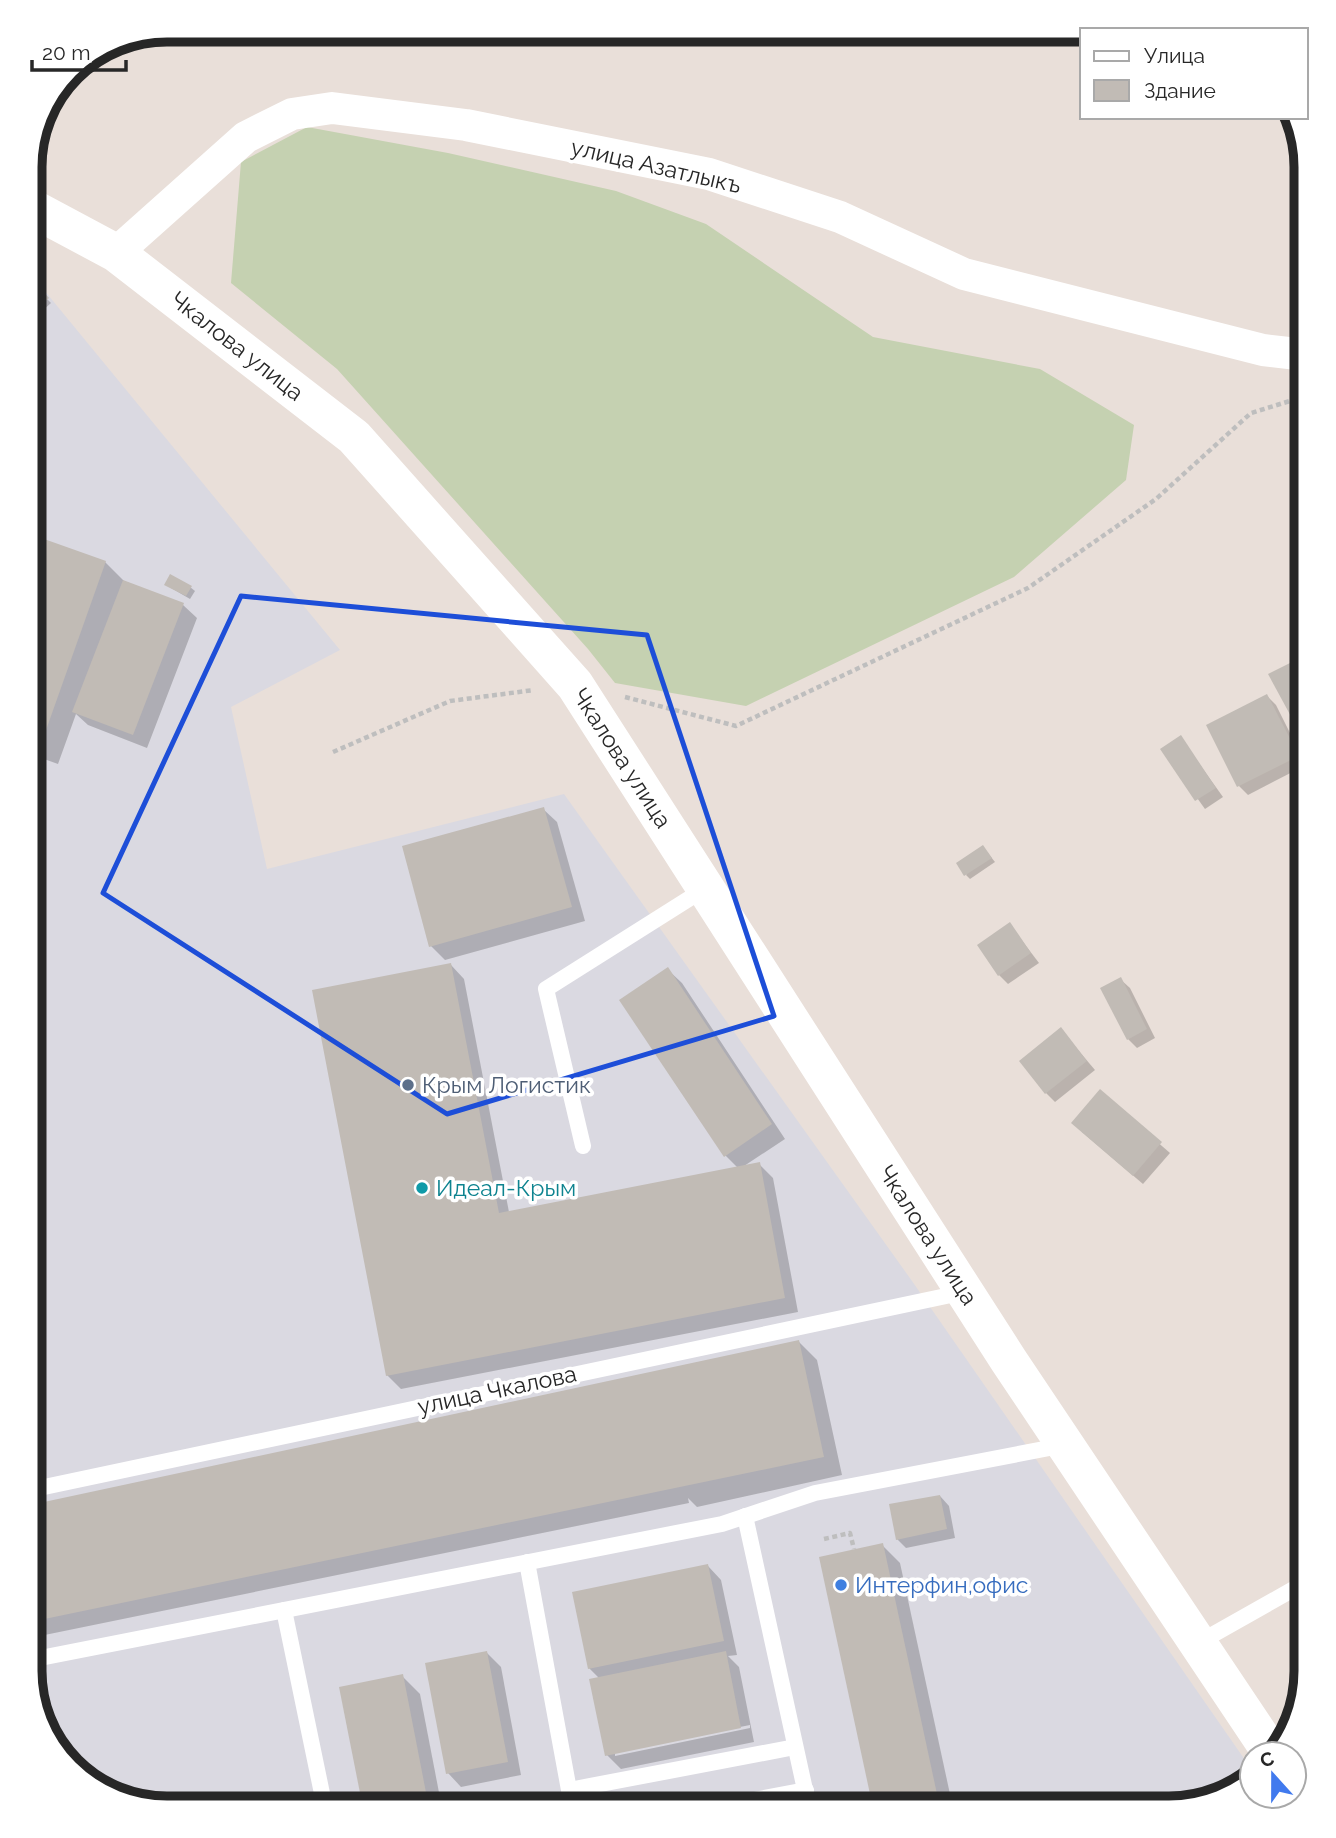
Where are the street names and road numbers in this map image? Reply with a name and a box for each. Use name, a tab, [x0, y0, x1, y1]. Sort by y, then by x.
street label: улица Азатлыкъ	[568, 133, 744, 198]
street label: Чкалова улица	[165, 285, 309, 406]
street label: Чкалова улица	[567, 683, 678, 833]
street label: Чкалова улица	[873, 1160, 984, 1310]
street label: улица Чкалова	[415, 1359, 579, 1420]

